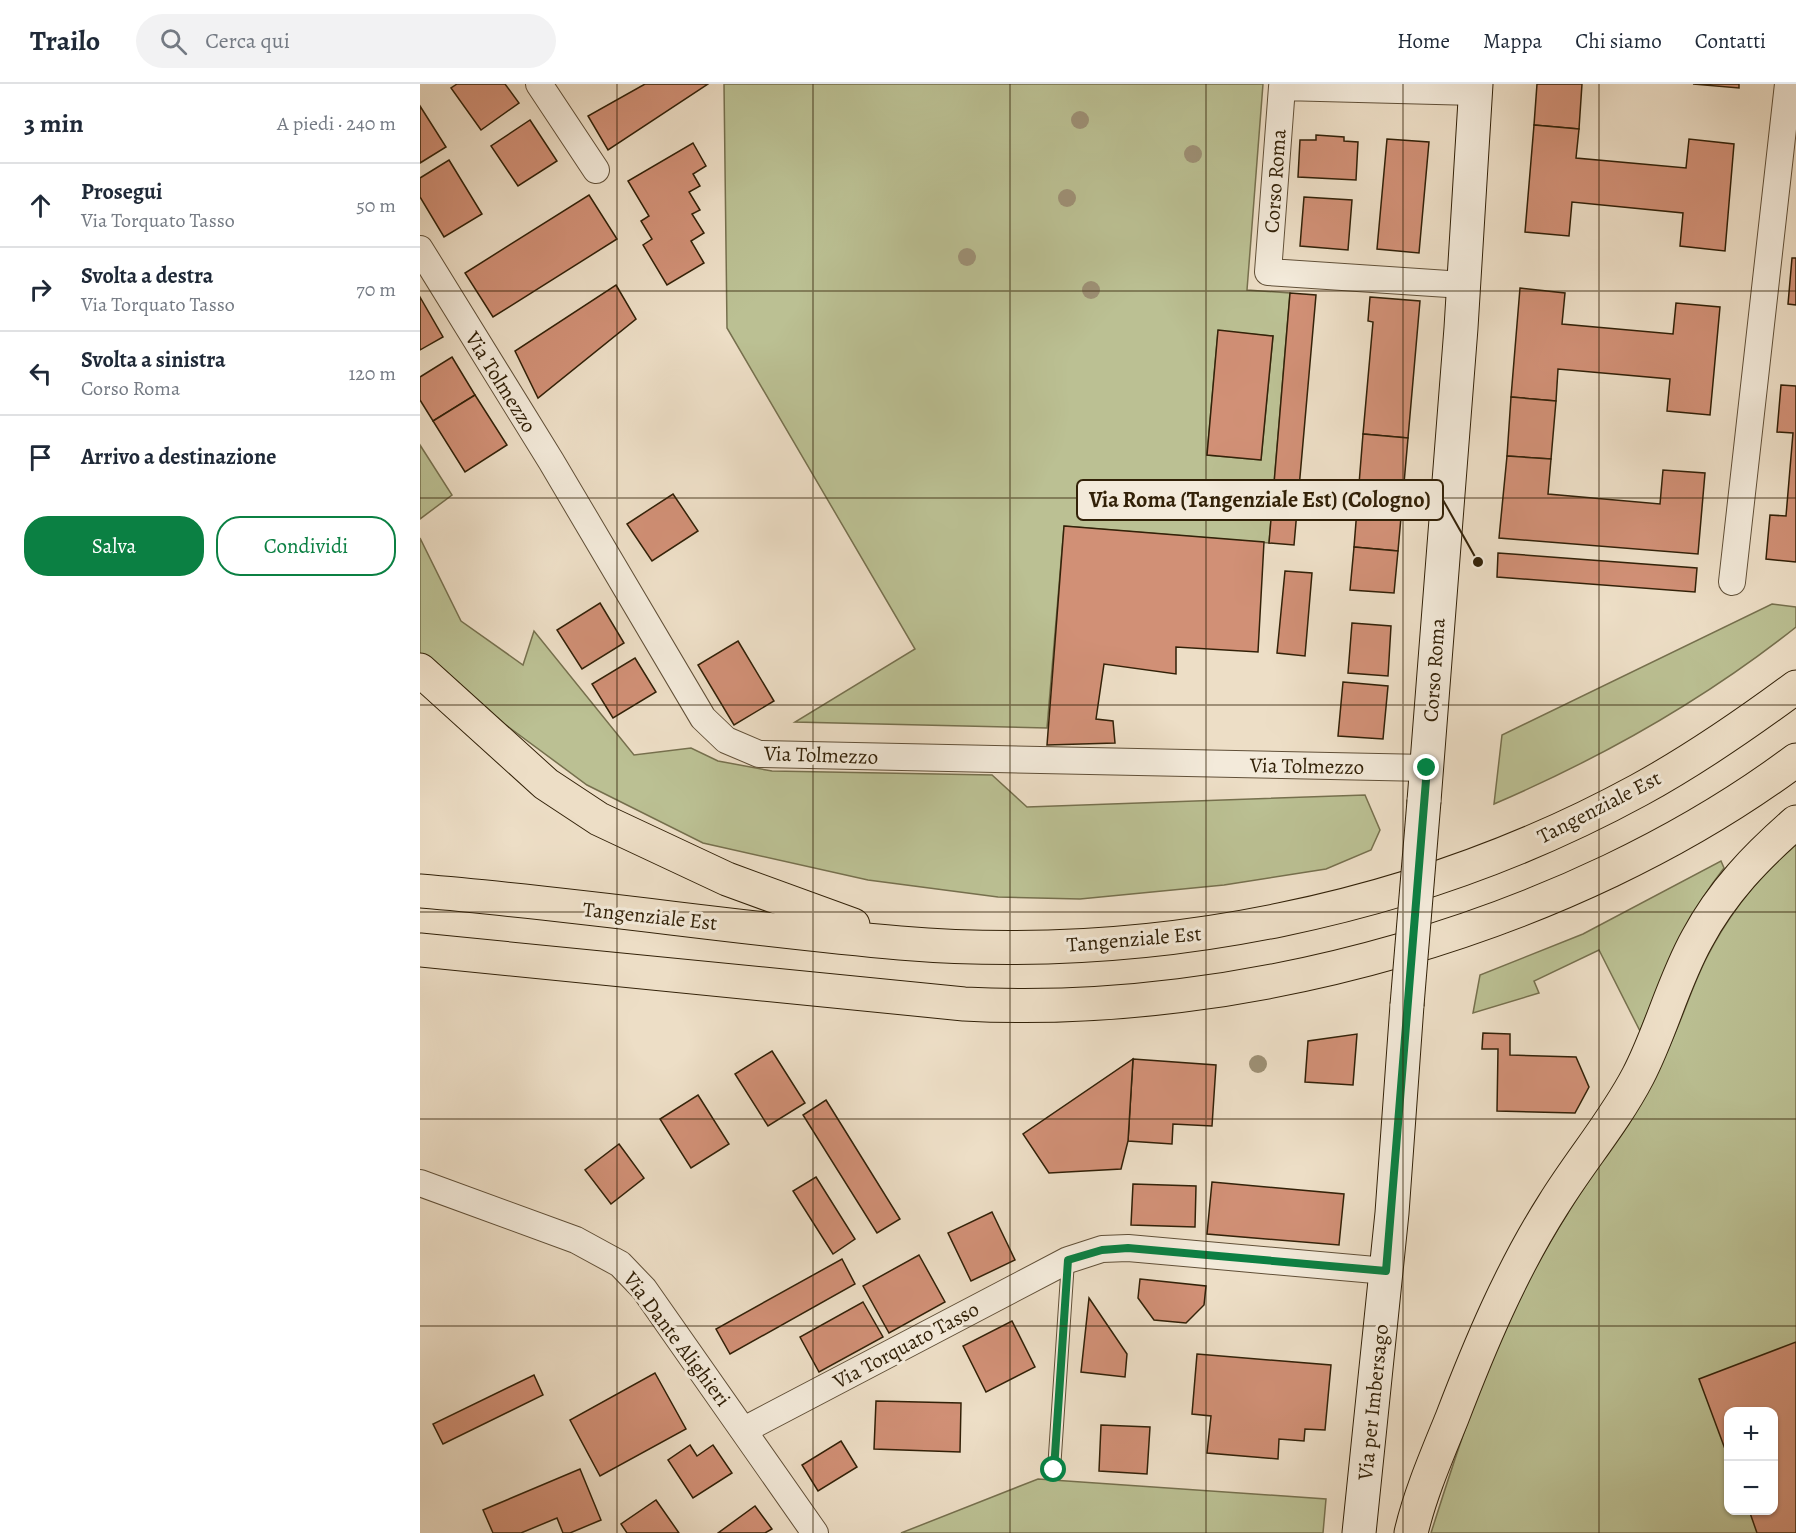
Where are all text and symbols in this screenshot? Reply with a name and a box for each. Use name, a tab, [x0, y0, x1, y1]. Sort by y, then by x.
search box	[136, 14, 556, 68]
text: Trailo	[30, 22, 100, 60]
icon: search	[157, 25, 190, 58]
text: Cerca qui	[205, 26, 290, 56]
text: Home	[1397, 27, 1450, 55]
text: Mappa	[1483, 27, 1542, 55]
text: Chi siamo	[1575, 27, 1662, 55]
text: Contatti	[1695, 27, 1766, 55]
text: 3 min	[24, 106, 84, 141]
text: A piedi · 240 m	[277, 110, 396, 137]
street label: Corso Roma	[1257, 128, 1293, 234]
text: Prosegui	[81, 177, 162, 207]
icon: ahead	[24, 189, 57, 222]
text: 50 m	[356, 192, 396, 219]
text: Via Torquato Tasso	[81, 207, 235, 234]
text: Svolta a destra	[81, 261, 213, 291]
icon: right	[24, 273, 57, 306]
text: 70 m	[356, 276, 396, 303]
text: Via Torquato Tasso	[81, 291, 235, 318]
street label: Via Tolmezzo	[458, 325, 543, 438]
text: Svolta a sinistra	[81, 345, 226, 375]
icon: left	[24, 357, 57, 390]
text: 120 m	[348, 360, 396, 387]
text: Corso Roma	[81, 375, 180, 402]
icon: arrive	[24, 441, 57, 474]
text: Arrivo a destinazione	[81, 442, 276, 472]
callout: Via Roma (Tangenziale Est) (Cologno)	[1077, 480, 1443, 520]
text: Via Roma (Tangenziale Est) (Cologno)	[1088, 485, 1431, 515]
button: Salva	[24, 516, 204, 576]
button: Condividi	[216, 516, 396, 576]
street label: Corso Roma	[1416, 617, 1452, 723]
street label: Via Tolmezzo	[762, 739, 879, 771]
street label: Via Tolmezzo	[1249, 751, 1364, 781]
route end	[1413, 754, 1439, 780]
street label: Tangenziale Est	[1533, 764, 1666, 850]
street label: Tangenziale Est	[581, 895, 719, 937]
street label: Tangenziale Est	[1066, 919, 1203, 959]
street label: Via Dante Alighieri	[616, 1265, 737, 1412]
street label: Via Torquato Tasso	[827, 1295, 984, 1396]
street label: Via per Imbersago	[1351, 1323, 1395, 1482]
map controls	[1724, 1407, 1778, 1515]
button: +	[1724, 1407, 1778, 1461]
route start	[1040, 1456, 1066, 1482]
button: −	[1724, 1461, 1778, 1515]

